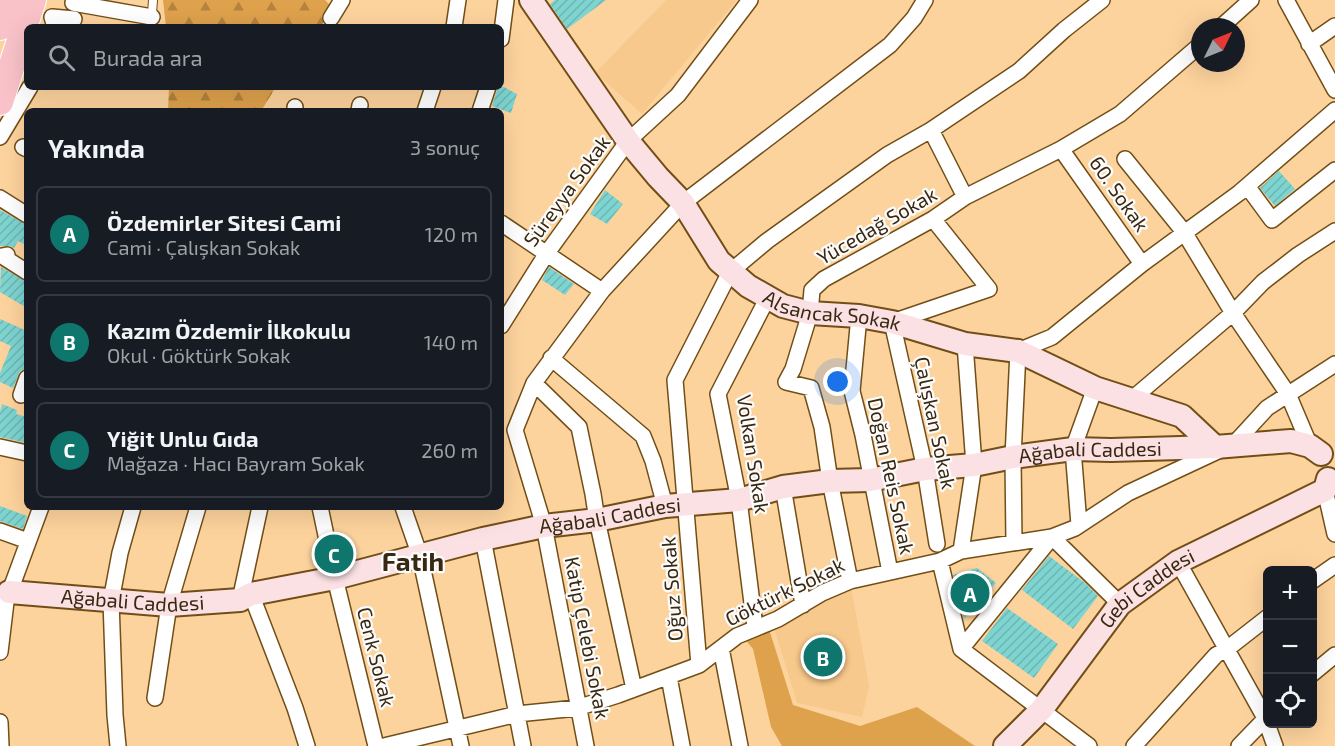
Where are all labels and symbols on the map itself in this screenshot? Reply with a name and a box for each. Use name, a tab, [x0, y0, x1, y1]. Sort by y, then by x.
north arrow	[1191, 18, 1245, 72]
street label: Süreyya Sokak	[518, 130, 615, 251]
street label: 60. Sokak	[1085, 151, 1154, 236]
street label: Yücedağ Sokak	[812, 181, 941, 269]
street label: Alsancak Sokak	[759, 284, 904, 335]
street label: Çalışkan Sokak	[909, 354, 962, 491]
your location	[823, 367, 852, 396]
street label: Volkan Sokak	[733, 393, 775, 515]
street label: Doğan Reis Sokak	[864, 395, 920, 556]
street label: Ağabali Caddesi	[1017, 436, 1162, 467]
street label: Ağabali Caddesi	[538, 492, 682, 537]
pin: C	[314, 532, 354, 576]
street label: Oğuz Sokak	[655, 536, 687, 642]
street label: Gebi Caddesi	[1094, 543, 1198, 632]
district label: Fatih	[382, 545, 444, 576]
street label: Göktürk Sokak	[721, 552, 848, 630]
street label: Katip Çelebi Sokak	[559, 555, 616, 721]
pin: A	[950, 570, 990, 616]
street label: Ağabali Caddesi	[60, 583, 205, 616]
street label: Cenk Sokak	[353, 604, 401, 709]
pin: B	[804, 634, 842, 680]

